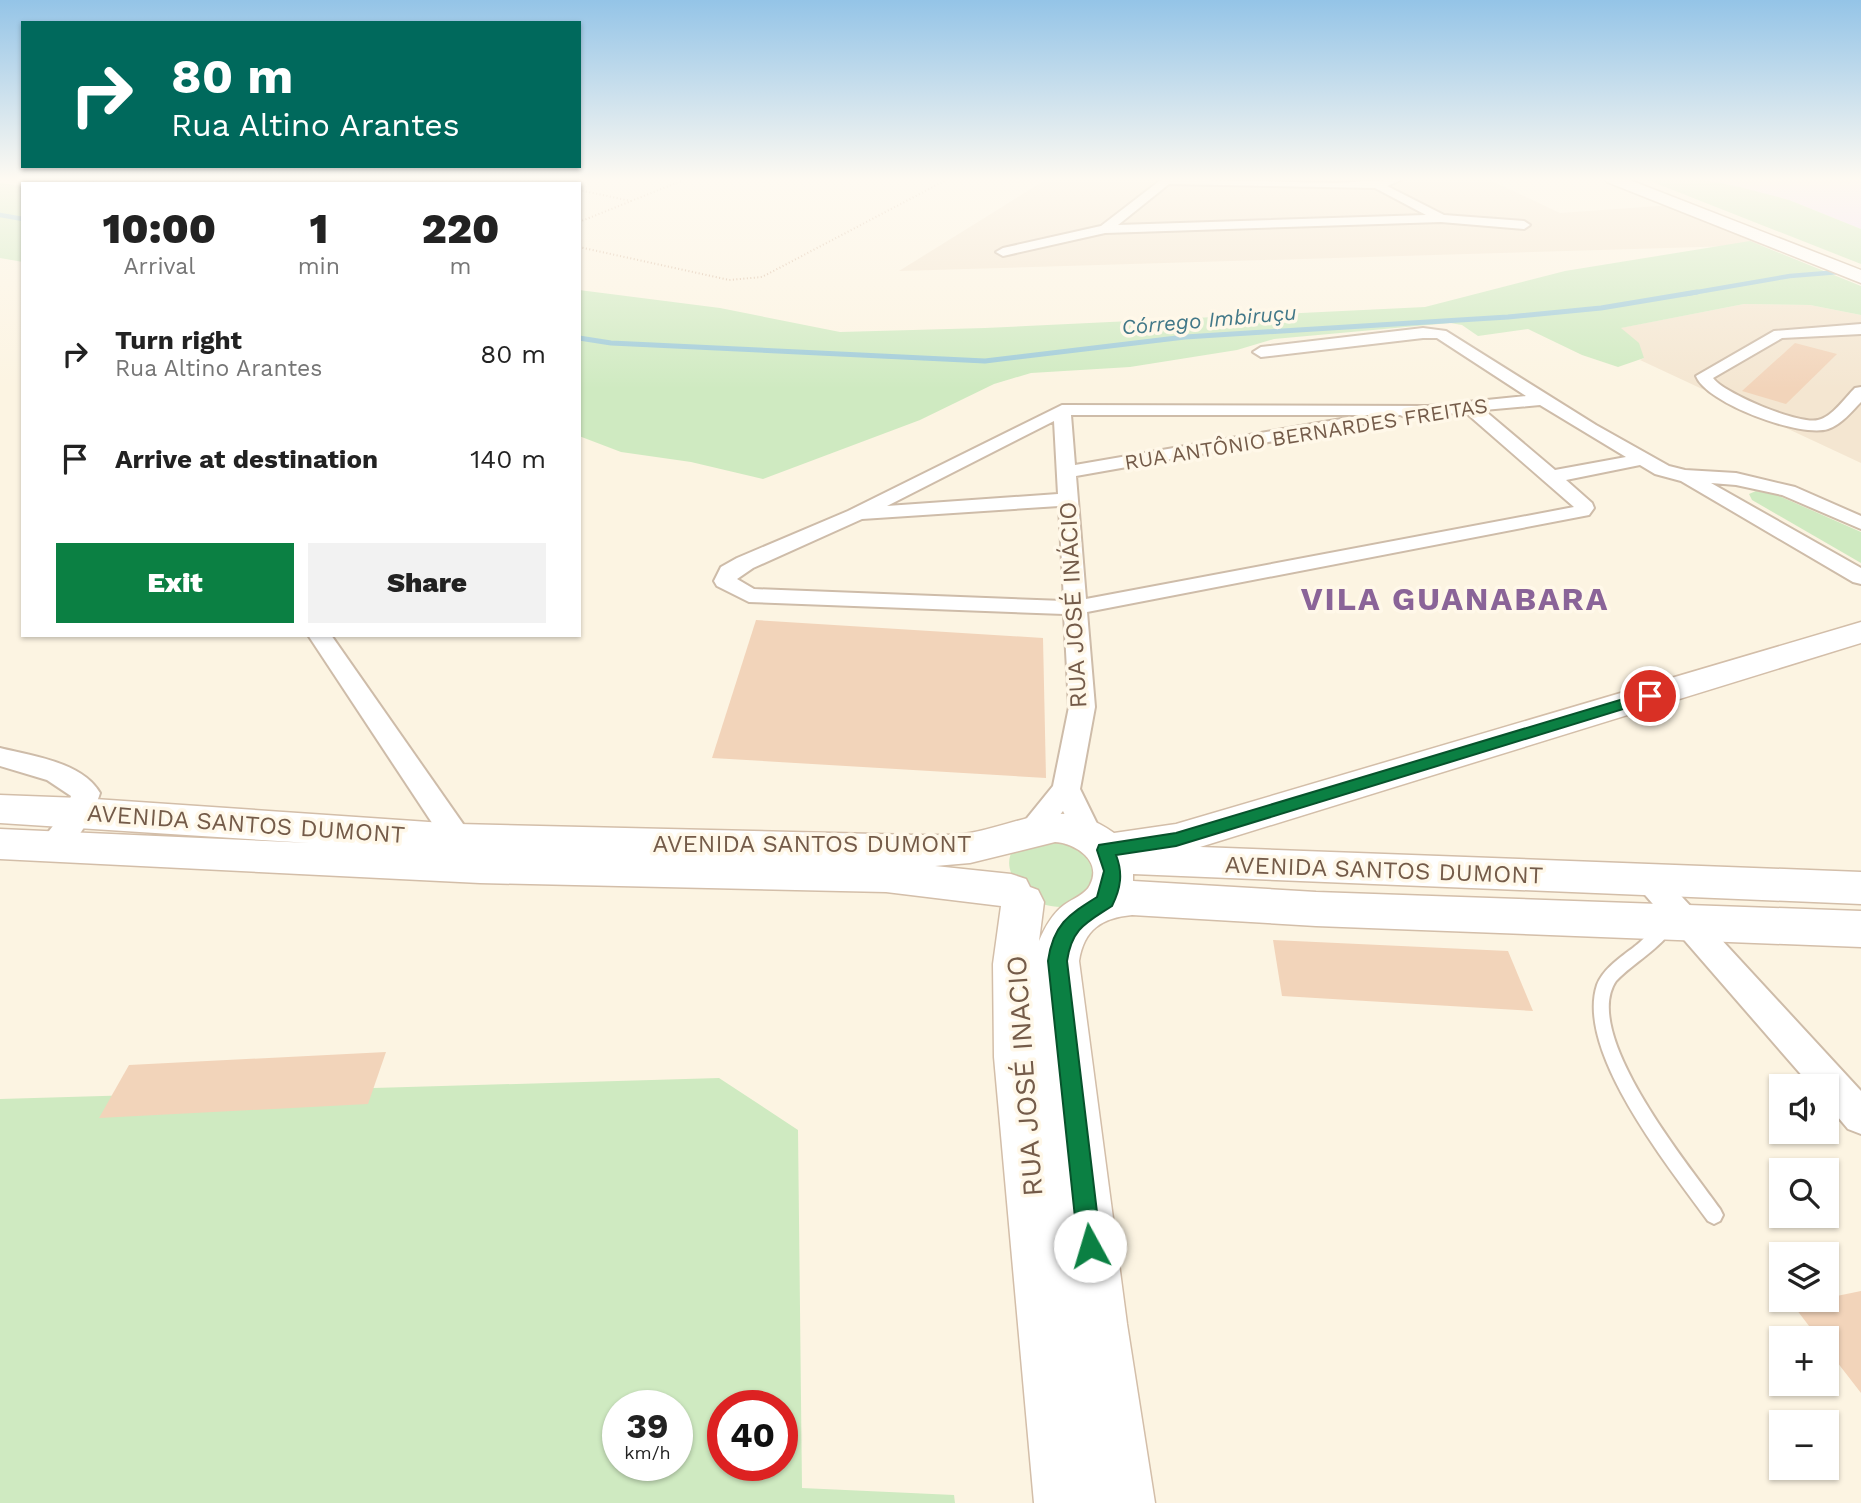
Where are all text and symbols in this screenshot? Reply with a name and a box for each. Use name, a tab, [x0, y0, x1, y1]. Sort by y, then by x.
text: 80 m	[171, 47, 293, 105]
icon: right	[56, 49, 147, 140]
text: Rua Altino Arantes	[171, 106, 460, 144]
text: 10:00	[103, 204, 216, 253]
text: 1	[309, 204, 328, 253]
text: 220	[422, 204, 499, 253]
text: Arrival	[123, 253, 195, 280]
text: min	[298, 253, 340, 280]
text: m	[450, 253, 471, 280]
water label: Córrego Imbiruçu	[1121, 299, 1297, 340]
text: Turn right	[115, 325, 242, 355]
icon: right	[56, 335, 94, 373]
text: 80 m	[480, 339, 546, 369]
text: Rua Altino Arantes	[115, 355, 322, 382]
street label: RUA ANTÔNIO BERNARDES FREITAS	[1123, 392, 1489, 475]
icon: arrive	[56, 440, 94, 478]
text: Arrive at destination	[115, 444, 378, 474]
text: 140 m	[470, 444, 546, 474]
street label: RUA JOSÉ INÁCIO	[1054, 501, 1092, 709]
button: Exit	[56, 543, 294, 623]
button: Share	[308, 543, 546, 623]
district label: VILA GUANABARA	[1301, 580, 1609, 618]
pin	[1620, 666, 1680, 726]
icon: arrive	[1631, 677, 1669, 715]
street label: AVENIDA SANTOS DUMONT	[86, 799, 406, 849]
street label: AVENIDA SANTOS DUMONT	[653, 830, 971, 858]
street label: AVENIDA SANTOS DUMONT	[1224, 850, 1544, 890]
street label: RUA JOSÉ INACIO	[1000, 954, 1049, 1197]
map controls	[1769, 1074, 1839, 1480]
button: sound	[1769, 1074, 1839, 1144]
button: search	[1769, 1158, 1839, 1228]
position arrow	[1053, 1209, 1127, 1283]
button: layers	[1769, 1242, 1839, 1312]
button: +	[1769, 1326, 1839, 1396]
speed limit sign: 40	[707, 1390, 798, 1481]
text: 39	[626, 1405, 669, 1447]
button: −	[1769, 1410, 1839, 1480]
text: km/h	[624, 1442, 671, 1463]

